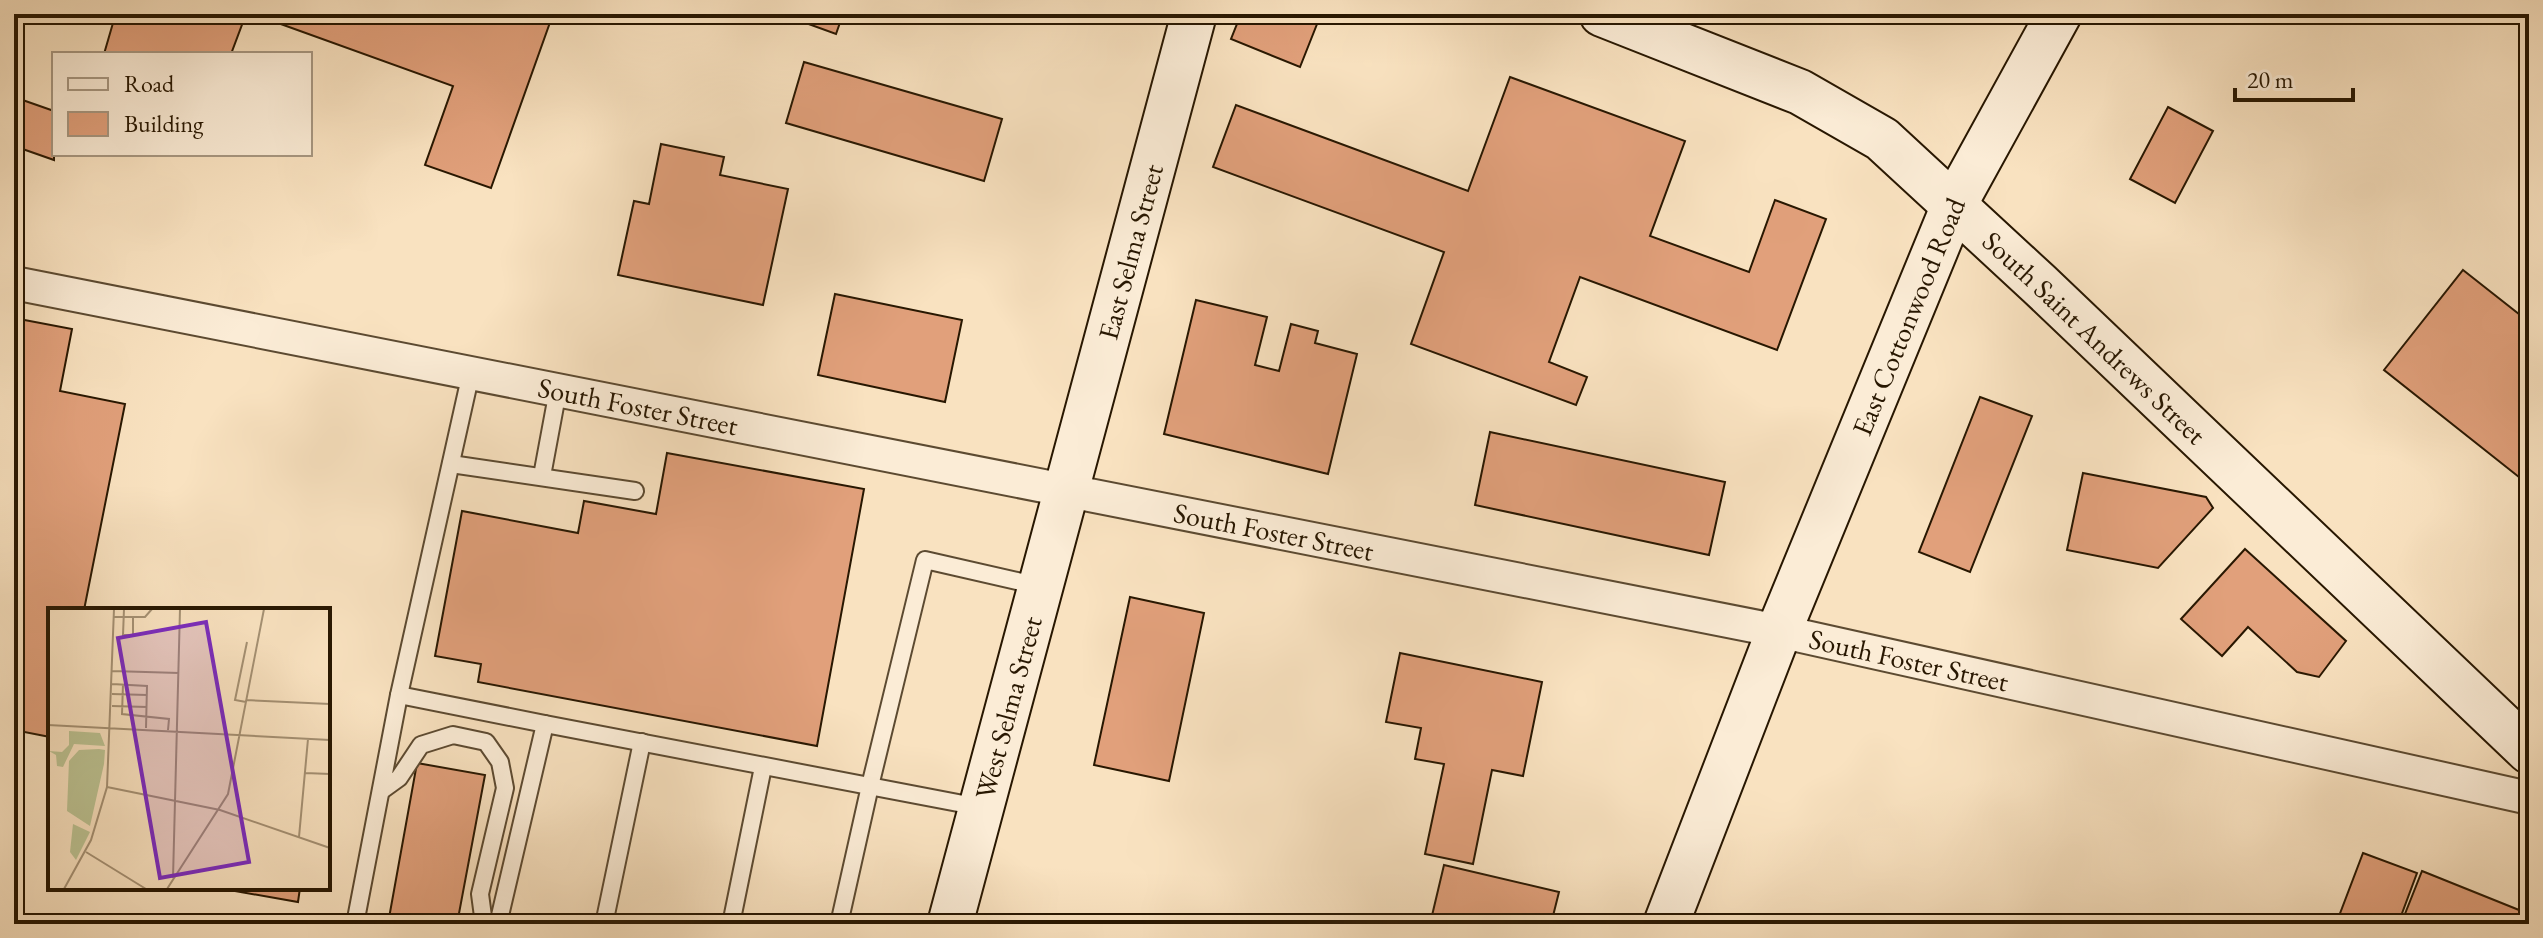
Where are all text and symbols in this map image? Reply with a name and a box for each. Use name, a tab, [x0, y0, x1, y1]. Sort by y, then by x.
legend	[52, 52, 312, 156]
scale bar	[2235, 52, 2353, 102]
text: 20 m	[2247, 64, 2294, 95]
text: Road	[124, 68, 175, 99]
text: Building	[124, 108, 204, 139]
street label: East Selma Street	[1089, 160, 1171, 344]
street label: East Cottonwood Road	[1843, 192, 1973, 441]
street label: South Saint Andrews Street	[1975, 223, 2214, 452]
street label: South Foster Street	[535, 369, 741, 443]
street label: South Foster Street	[1171, 494, 1377, 569]
inset map	[48, 608, 330, 890]
street label: West Selma Street	[966, 612, 1050, 803]
street label: South Foster Street	[1806, 620, 2012, 700]

